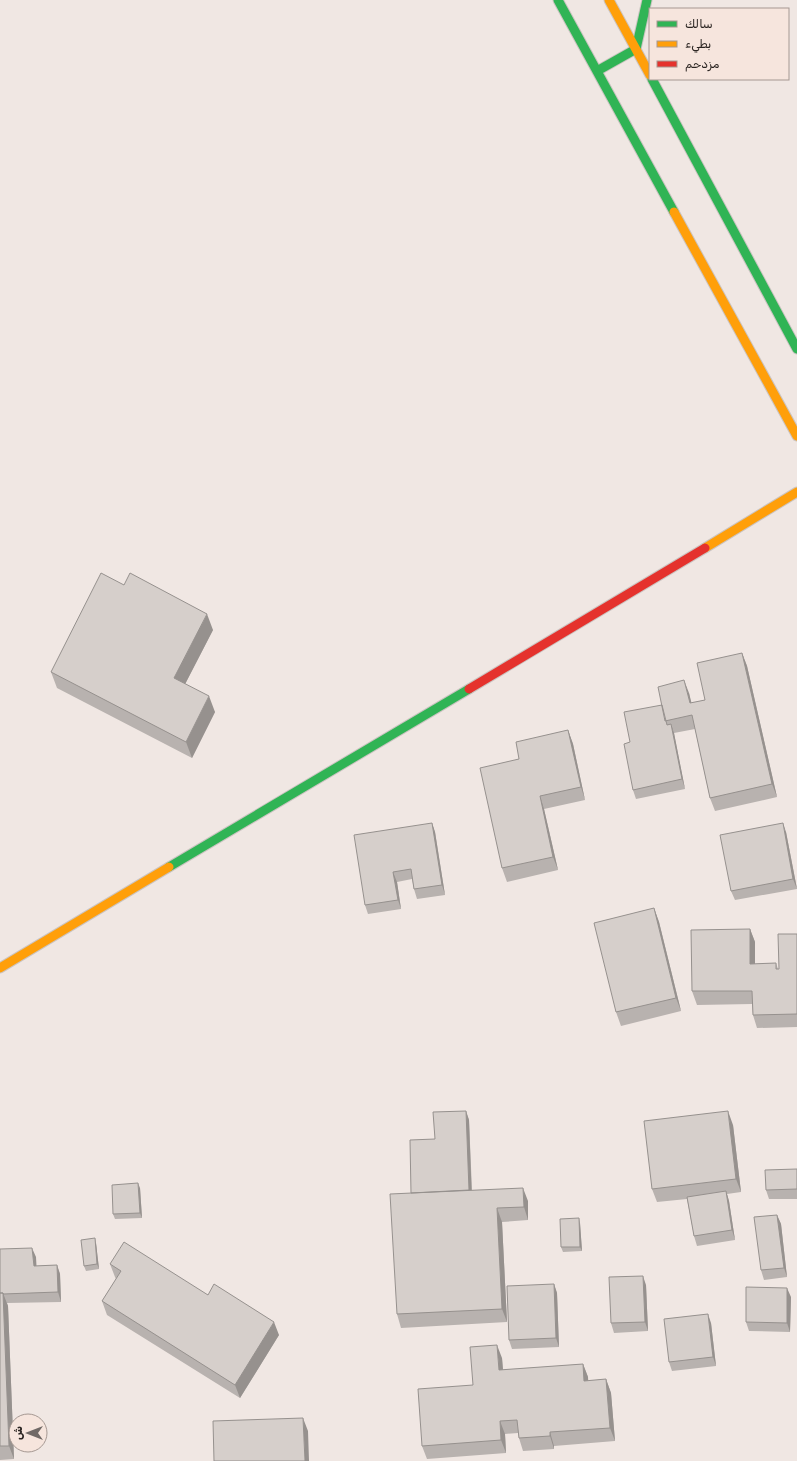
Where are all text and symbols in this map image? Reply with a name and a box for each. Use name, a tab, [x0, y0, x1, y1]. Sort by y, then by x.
legend	[649, 8, 789, 80]
text: سالك	[685, 17, 713, 31]
text: بطيء	[685, 37, 711, 53]
text: مزدحم	[685, 57, 720, 72]
north arrow	[8, 1413, 48, 1453]
text: ش	[12, 1426, 25, 1440]

